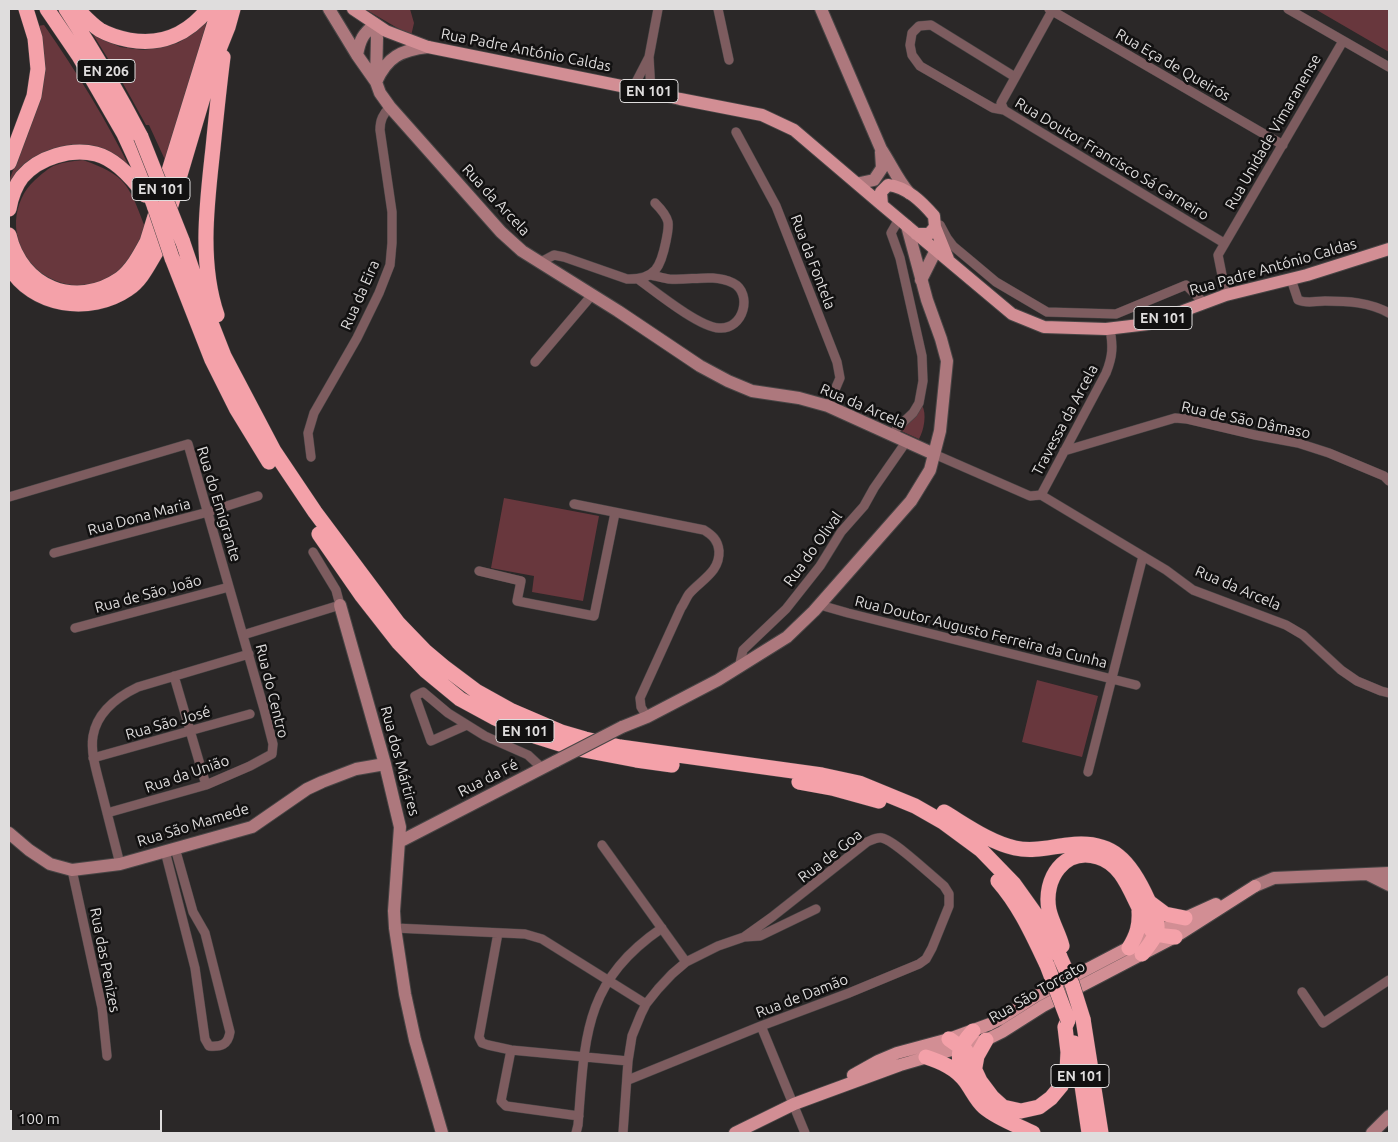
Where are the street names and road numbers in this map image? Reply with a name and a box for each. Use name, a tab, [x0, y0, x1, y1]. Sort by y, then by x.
street label: Rua Padre António Caldas	[439, 25, 613, 75]
street label: Rua Eça de Queirós	[1113, 25, 1233, 105]
street label: Rua Unidade Vimaranense	[1221, 51, 1325, 213]
road number: EN 206	[77, 59, 135, 82]
road number: EN 101	[620, 80, 678, 102]
street label: Rua Doutor Francisco Sá Carneiro	[1012, 94, 1212, 224]
street label: Rua da Arcela	[458, 160, 534, 240]
road number: EN 101	[132, 178, 190, 200]
street label: Rua da Fontela	[787, 212, 839, 312]
street label: Rua Padre António Caldas	[1187, 235, 1359, 299]
street label: Rua da Eira	[337, 257, 383, 333]
road number: EN 101	[1134, 306, 1192, 330]
street label: Travessa da Arcela	[1028, 361, 1102, 479]
street label: Rua da Arcela	[817, 380, 909, 432]
street label: Rua de São Dâmaso	[1180, 398, 1312, 442]
street label: Rua do Emigrante	[193, 444, 245, 564]
street label: Rua Dona Maria	[86, 495, 192, 539]
street label: Rua do Olival	[780, 508, 846, 590]
street label: Rua da Arcela	[1192, 562, 1284, 614]
street label: Rua de São João	[93, 571, 203, 617]
street label: Rua Doutor Augusto Ferreira da Cunha	[853, 592, 1109, 672]
street label: Rua do Centro	[252, 642, 292, 740]
street label: Rua São José	[123, 702, 213, 744]
street label: Rua dos Mártires	[377, 704, 423, 818]
road number: EN 101	[496, 719, 554, 742]
street label: Rua da União	[143, 751, 231, 797]
street label: Rua da Fé	[455, 755, 521, 801]
street label: Rua São Mamede	[135, 799, 251, 851]
street label: Rua de Goa	[795, 826, 865, 886]
street label: Rua das Penizes	[86, 906, 124, 1014]
street label: Rua São Torcato	[986, 957, 1088, 1027]
street label: Rua de Damão	[753, 970, 851, 1022]
road number: EN 101	[1051, 1064, 1109, 1088]

